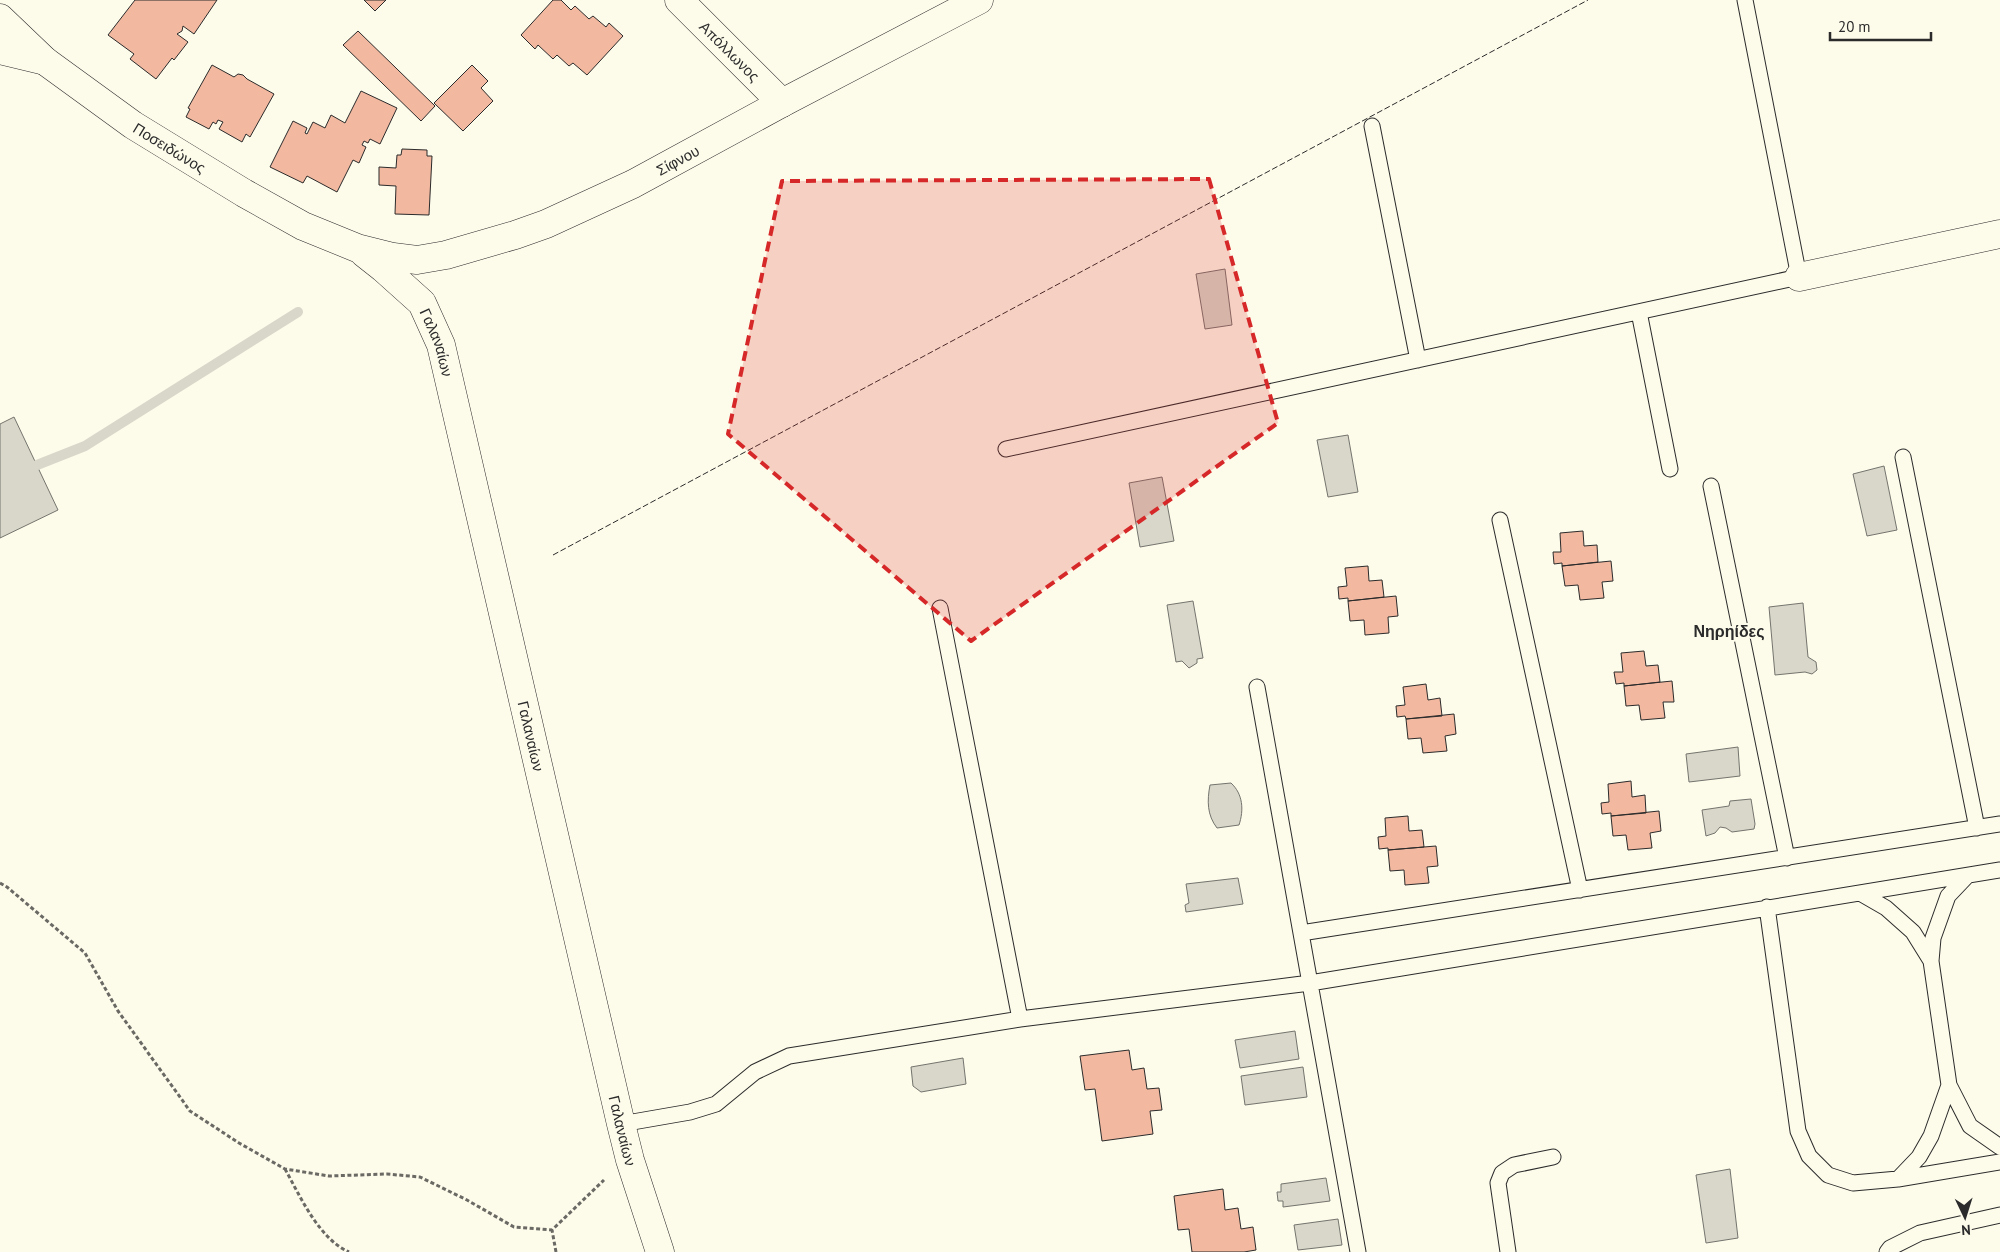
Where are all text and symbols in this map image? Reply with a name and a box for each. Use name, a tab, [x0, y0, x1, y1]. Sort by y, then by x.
scale bar	[1830, 10, 1931, 42]
street label: Απόλλωνος	[696, 17, 764, 85]
text: 20 m	[1838, 17, 1871, 36]
street label: Ποσειδώνος	[130, 118, 209, 177]
street label: Σίφνου	[653, 140, 702, 179]
street label: Γαλαναίων	[416, 305, 457, 378]
district label: Νηρηίδες	[1693, 621, 1765, 641]
street label: Γαλαναίων	[514, 699, 549, 773]
street label: Γαλαναίων	[605, 1094, 641, 1168]
north arrow	[1940, 1192, 1990, 1242]
text: N	[1961, 1221, 1971, 1239]

